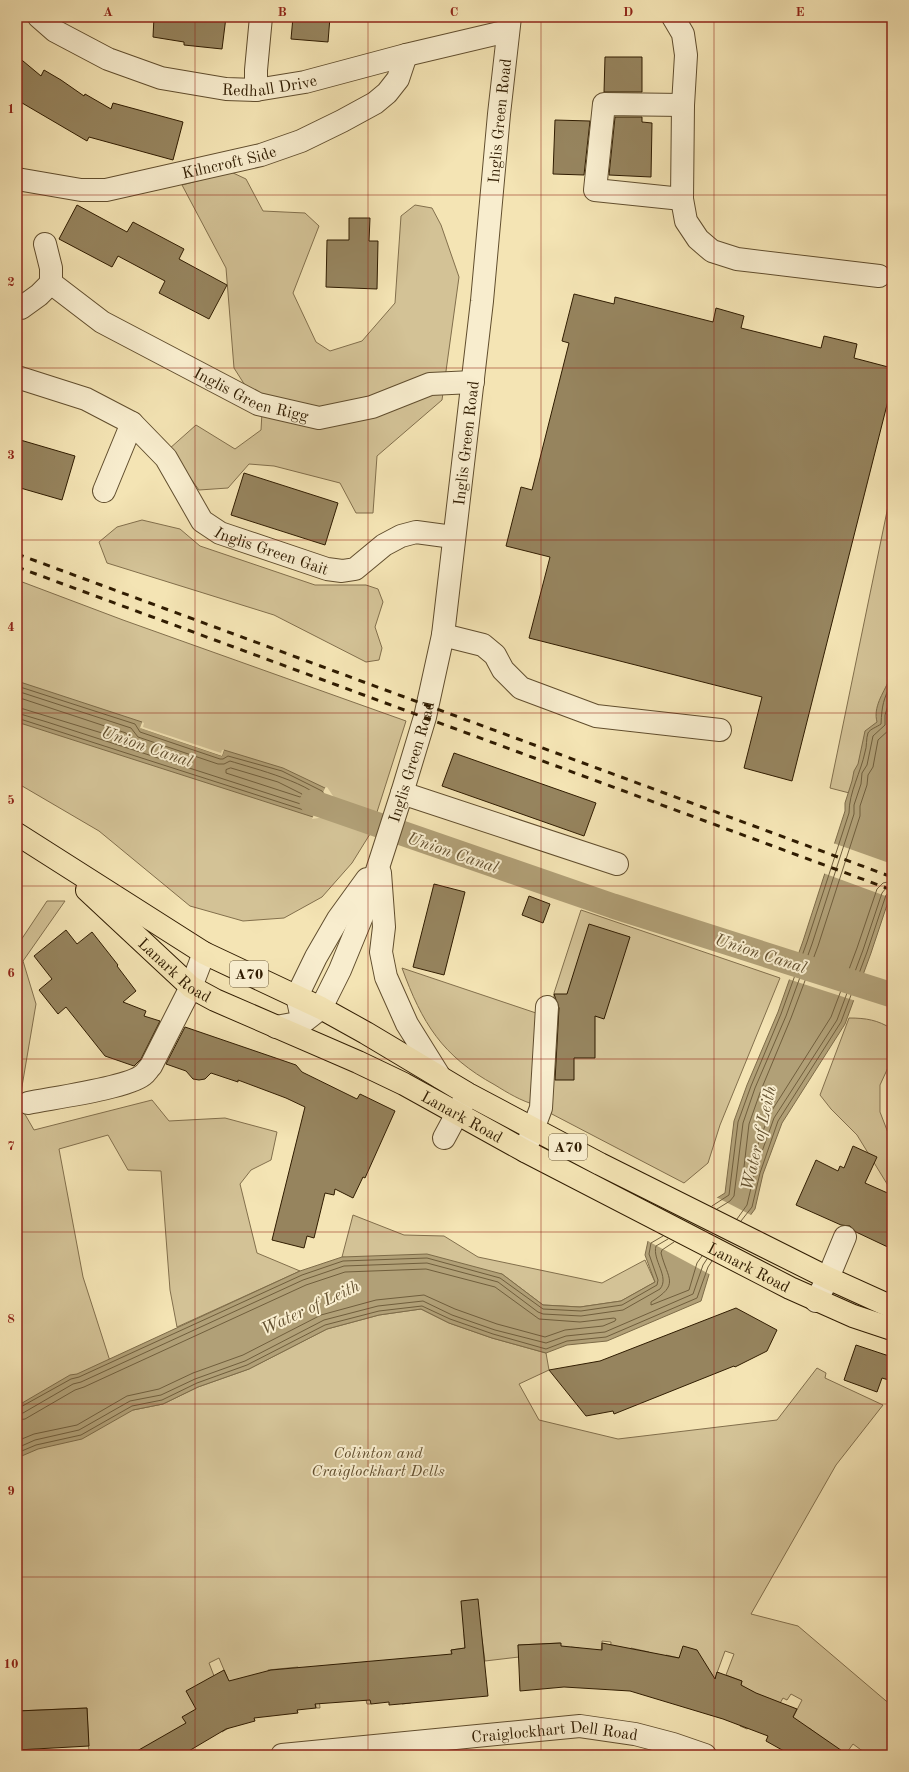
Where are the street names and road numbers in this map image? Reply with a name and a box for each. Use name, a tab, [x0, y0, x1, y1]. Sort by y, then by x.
street label: Inglis Green Road	[487, 58, 515, 184]
street label: Redhall Drive	[222, 73, 319, 100]
street label: Kilncroft Side	[181, 144, 279, 183]
street label: Inglis Green Rigg	[191, 366, 310, 425]
street label: Inglis Green Road	[452, 380, 483, 506]
street label: Inglis Green Gait	[210, 525, 331, 579]
street label: Inglis Green Road	[387, 700, 438, 825]
street label: Lanark Road	[134, 936, 213, 1006]
road number: A70	[230, 961, 268, 987]
street label: Lanark Road	[418, 1089, 505, 1147]
road number: A70	[549, 1134, 587, 1160]
street label: Lanark Road	[704, 1241, 792, 1296]
street label: Craiglockhart Dell Road	[471, 1720, 639, 1747]

